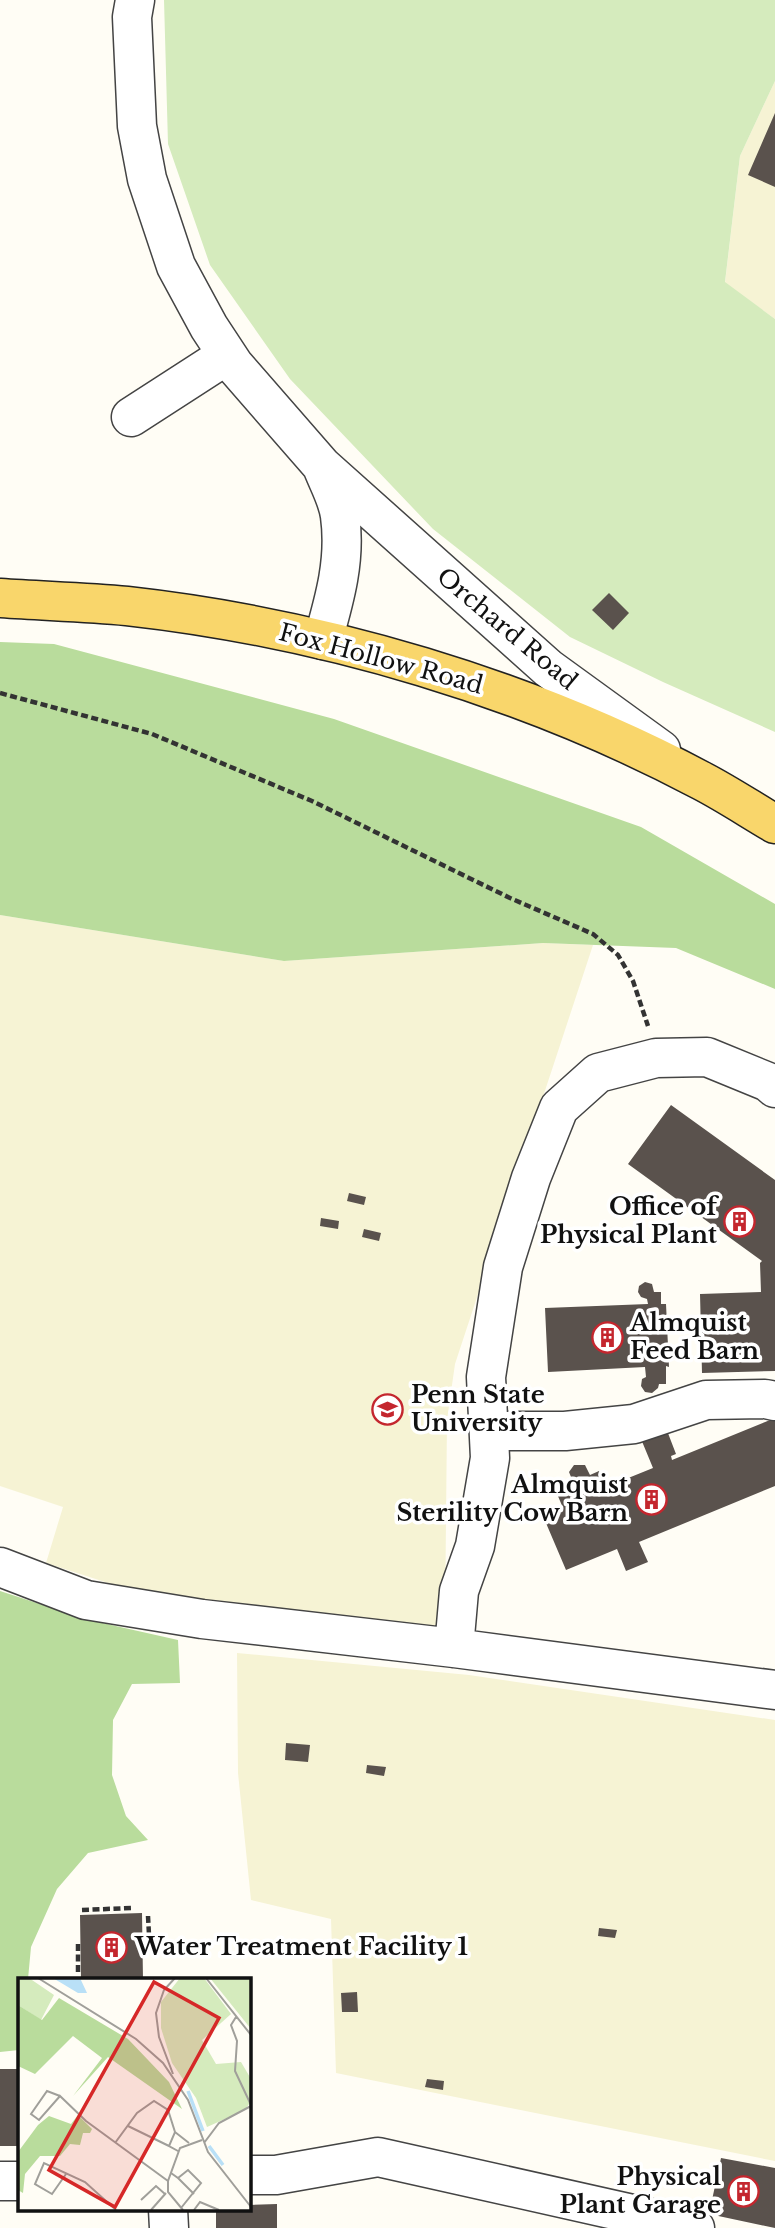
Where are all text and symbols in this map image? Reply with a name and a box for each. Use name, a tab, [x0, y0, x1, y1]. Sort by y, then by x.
street label: Orchard Road	[431, 561, 584, 696]
street label: Fox Hollow Road	[276, 617, 486, 700]
place label: Office of Physical Plant	[540, 1192, 719, 1249]
building icon: Office of Physical Plant	[723, 1204, 757, 1238]
place label: Almquist Feed Barn	[629, 1308, 760, 1365]
building icon: Almquist Feed Barn	[590, 1320, 624, 1354]
place label: Penn State University	[411, 1380, 545, 1437]
school or university icon: Penn State University	[371, 1392, 405, 1426]
place label: Almquist Sterility Cow Barn	[396, 1470, 629, 1527]
building icon: Almquist Sterility Cow Barn	[634, 1482, 668, 1516]
building icon: Water Treatment Facility 1	[95, 1930, 129, 1964]
place label: Water Treatment Facility 1	[134, 1932, 468, 1961]
inset map	[18, 1978, 250, 2210]
place label: Physical Plant Garage	[559, 2162, 721, 2219]
building icon: Physical Plant Garage	[727, 2174, 761, 2208]

